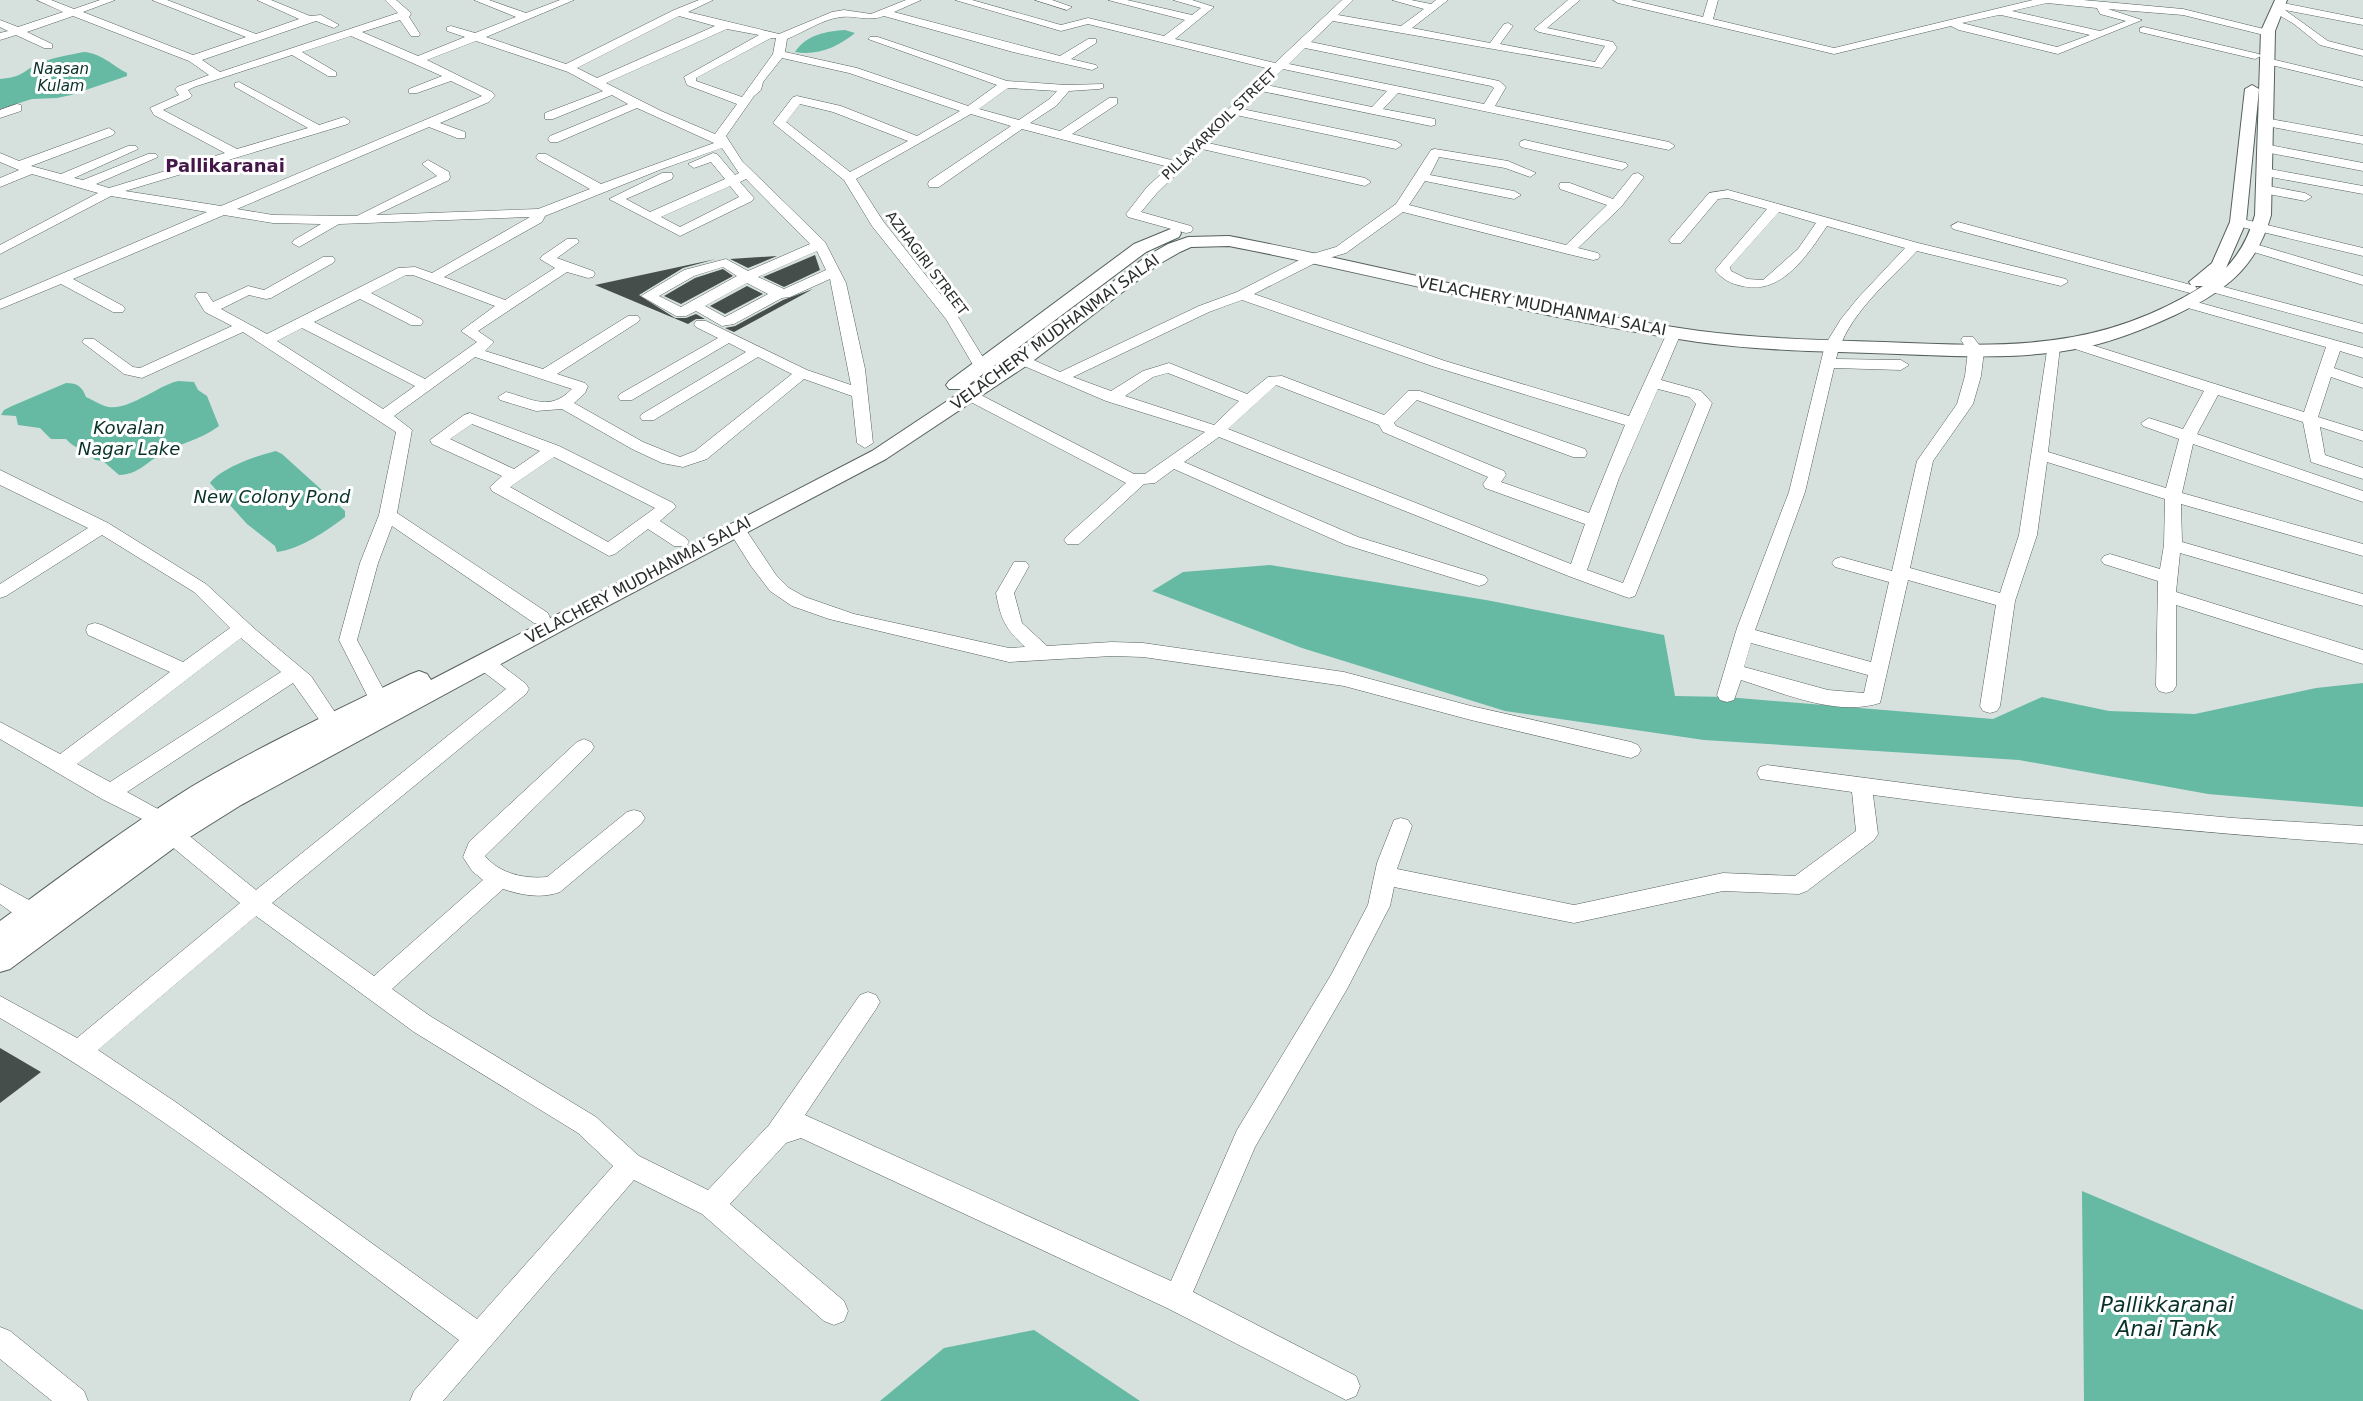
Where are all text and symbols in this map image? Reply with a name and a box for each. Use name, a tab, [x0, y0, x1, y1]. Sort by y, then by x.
water label: Naasan Kulam	[33, 60, 89, 95]
street label: PILLAYARKOIL STREET	[1158, 65, 1280, 183]
district label: Pallikaranai	[165, 155, 285, 176]
street label: AZHAGIRI STREET	[883, 208, 971, 318]
street label: VELACHERY MUDHANMAI SALAI	[947, 250, 1163, 414]
street label: VELACHERY MUDHANMAI SALAI	[1416, 273, 1668, 339]
water label: Kovalan Nagar Lake	[78, 417, 180, 459]
water label: New Colony Pond	[193, 486, 351, 507]
street label: VELACHERY MUDHANMAI SALAI	[522, 512, 754, 648]
water label: Pallikkaranai Anai Tank	[2100, 1293, 2234, 1341]

